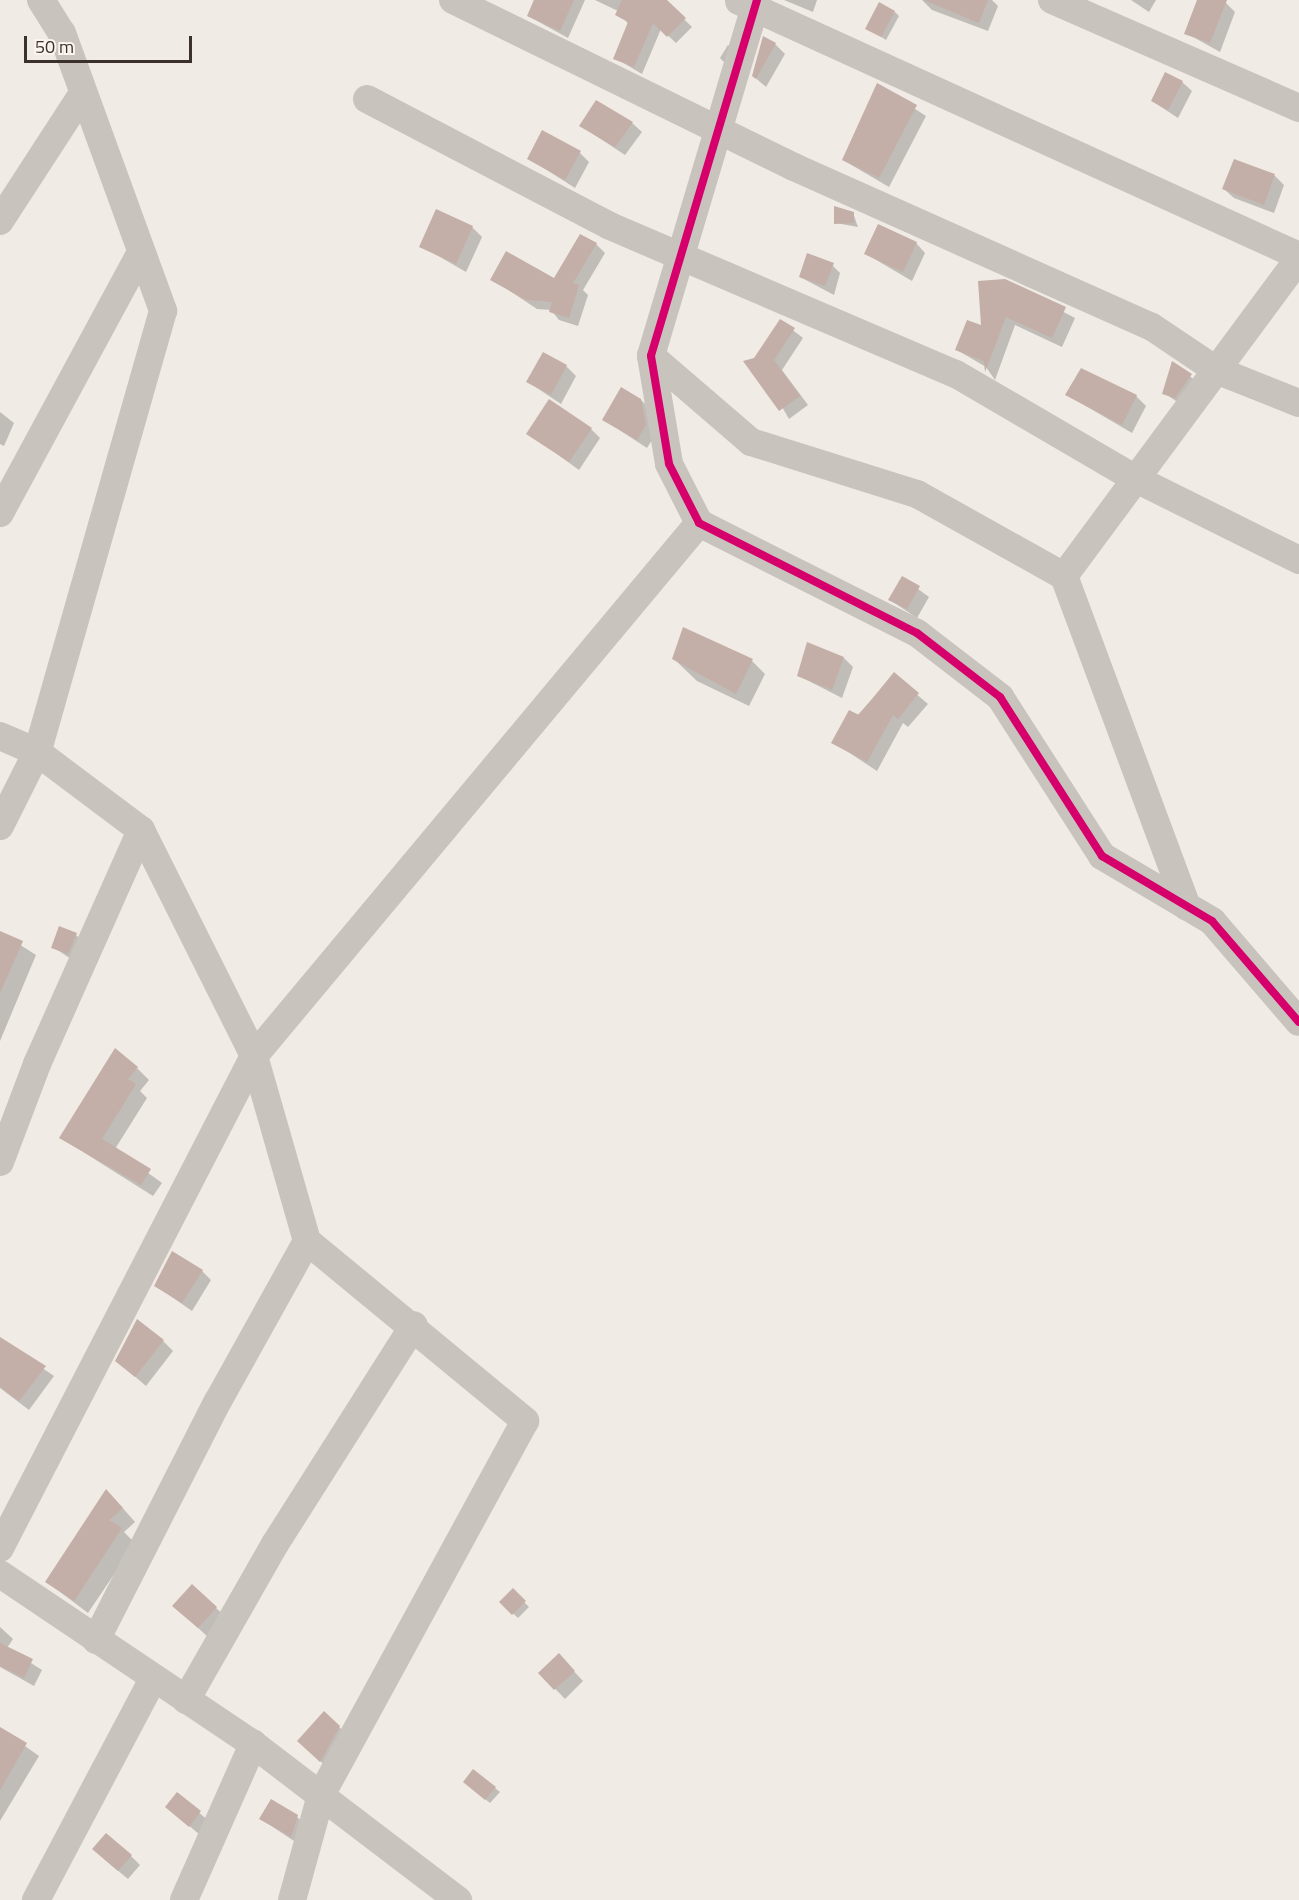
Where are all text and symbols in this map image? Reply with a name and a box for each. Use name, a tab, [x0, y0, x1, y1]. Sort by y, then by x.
scale bar	[27, 24, 195, 62]
text: 50 m	[35, 33, 74, 60]

